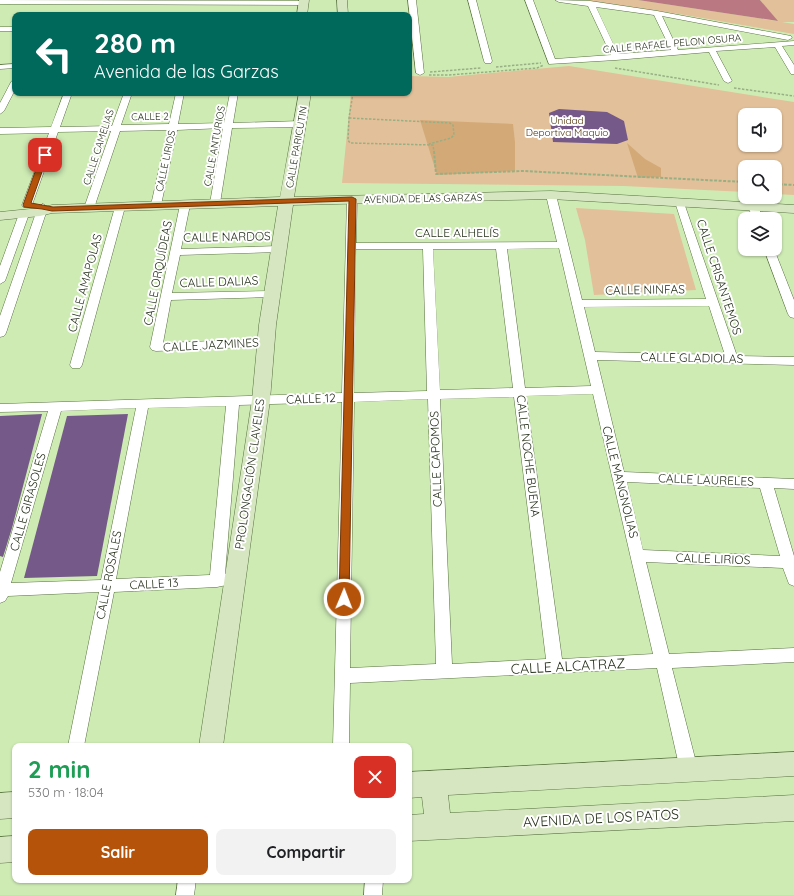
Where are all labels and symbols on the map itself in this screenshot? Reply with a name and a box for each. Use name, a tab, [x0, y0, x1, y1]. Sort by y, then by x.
street label: CALLE RAFAEL PELON OSURA	[602, 31, 742, 56]
street label: CALLE ANTURIOS	[201, 104, 228, 187]
street label: CALLE PARICUTIN	[283, 105, 310, 189]
street label: CALLE CAMELIAS	[80, 107, 117, 187]
street label: CALLE 2	[131, 110, 169, 123]
park label: Unidad Deportiva Maquio	[526, 114, 608, 139]
street label: CALLE LIRIOS	[153, 129, 178, 193]
pin	[28, 138, 62, 172]
street label: AVENIDA DE LAS GARZAS	[364, 191, 483, 206]
street label: CALLE CRISANTEMOS	[694, 217, 745, 337]
street label: CALLE ORQUÍDEAS	[140, 219, 175, 327]
street label: CALLE ALHELÍS	[415, 225, 499, 240]
street label: CALLE NARDOS	[183, 228, 271, 245]
street label: CALLE AMAPOLAS	[64, 232, 105, 334]
street label: CALLE DALIAS	[179, 273, 259, 290]
street label: CALLE NINFAS	[605, 281, 685, 298]
street label: CALLE JAZMINES	[163, 334, 259, 354]
street label: CALLE GLADIOLAS	[641, 349, 744, 366]
street label: CALLE 12	[286, 390, 336, 407]
street label: CALLE NOCHE BUENA	[514, 394, 543, 518]
street label: PROLONGACIÓN CLAVELES	[231, 397, 268, 550]
street label: CALLE CAPOMOS	[426, 410, 445, 507]
street label: CALLE MANGNOLIAS	[599, 424, 642, 540]
street label: CALLE GIRASOLES	[6, 451, 49, 553]
street label: CALLE LAURELES	[658, 470, 754, 489]
street label: CALLE ROSALES	[93, 529, 125, 621]
street label: CALLE LIRIOS	[675, 550, 751, 567]
street label: CALLE 13	[129, 575, 179, 592]
position arrow	[323, 578, 365, 620]
street label: CALLE ALCATRAZ	[510, 654, 626, 678]
street label: AVENIDA DE LOS PATOS	[523, 805, 680, 831]

